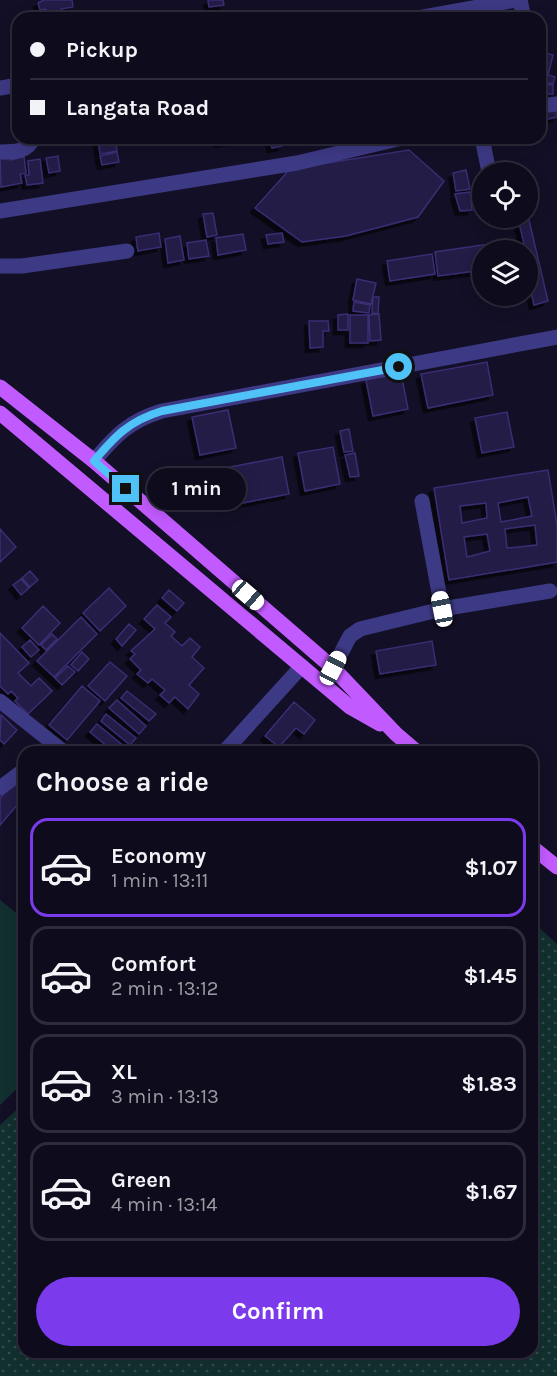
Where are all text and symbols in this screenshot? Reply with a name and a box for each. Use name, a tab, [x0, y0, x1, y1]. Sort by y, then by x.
text: Pickup	[66, 37, 138, 63]
text: Langata Road	[66, 95, 209, 121]
map controls	[472, 162, 538, 306]
button: locate	[472, 162, 538, 228]
button: layers	[472, 240, 538, 306]
route start	[385, 353, 412, 380]
callout: 1 min	[147, 468, 246, 510]
route end	[112, 475, 139, 502]
text: 1 min	[171, 477, 222, 500]
car	[229, 576, 267, 614]
car	[430, 590, 454, 628]
car	[317, 648, 349, 688]
text: Choose a ride	[36, 766, 209, 798]
icon: car	[39, 841, 93, 895]
text: Economy	[111, 843, 206, 869]
text: $1.07	[464, 855, 517, 881]
text: 1 min · 13:11	[111, 869, 208, 892]
icon: car	[39, 949, 93, 1003]
text: Comfort	[111, 951, 196, 977]
text: $1.45	[463, 963, 517, 989]
text: 2 min · 13:12	[111, 977, 218, 1000]
icon: car	[39, 1057, 93, 1111]
text: XL	[111, 1059, 137, 1085]
text: $1.83	[461, 1071, 517, 1097]
text: 3 min · 13:13	[111, 1085, 219, 1108]
icon: car	[39, 1165, 93, 1219]
text: Green	[111, 1167, 172, 1193]
text: $1.67	[465, 1179, 517, 1205]
text: 4 min · 13:14	[111, 1193, 218, 1216]
button: Confirm	[36, 1277, 520, 1346]

